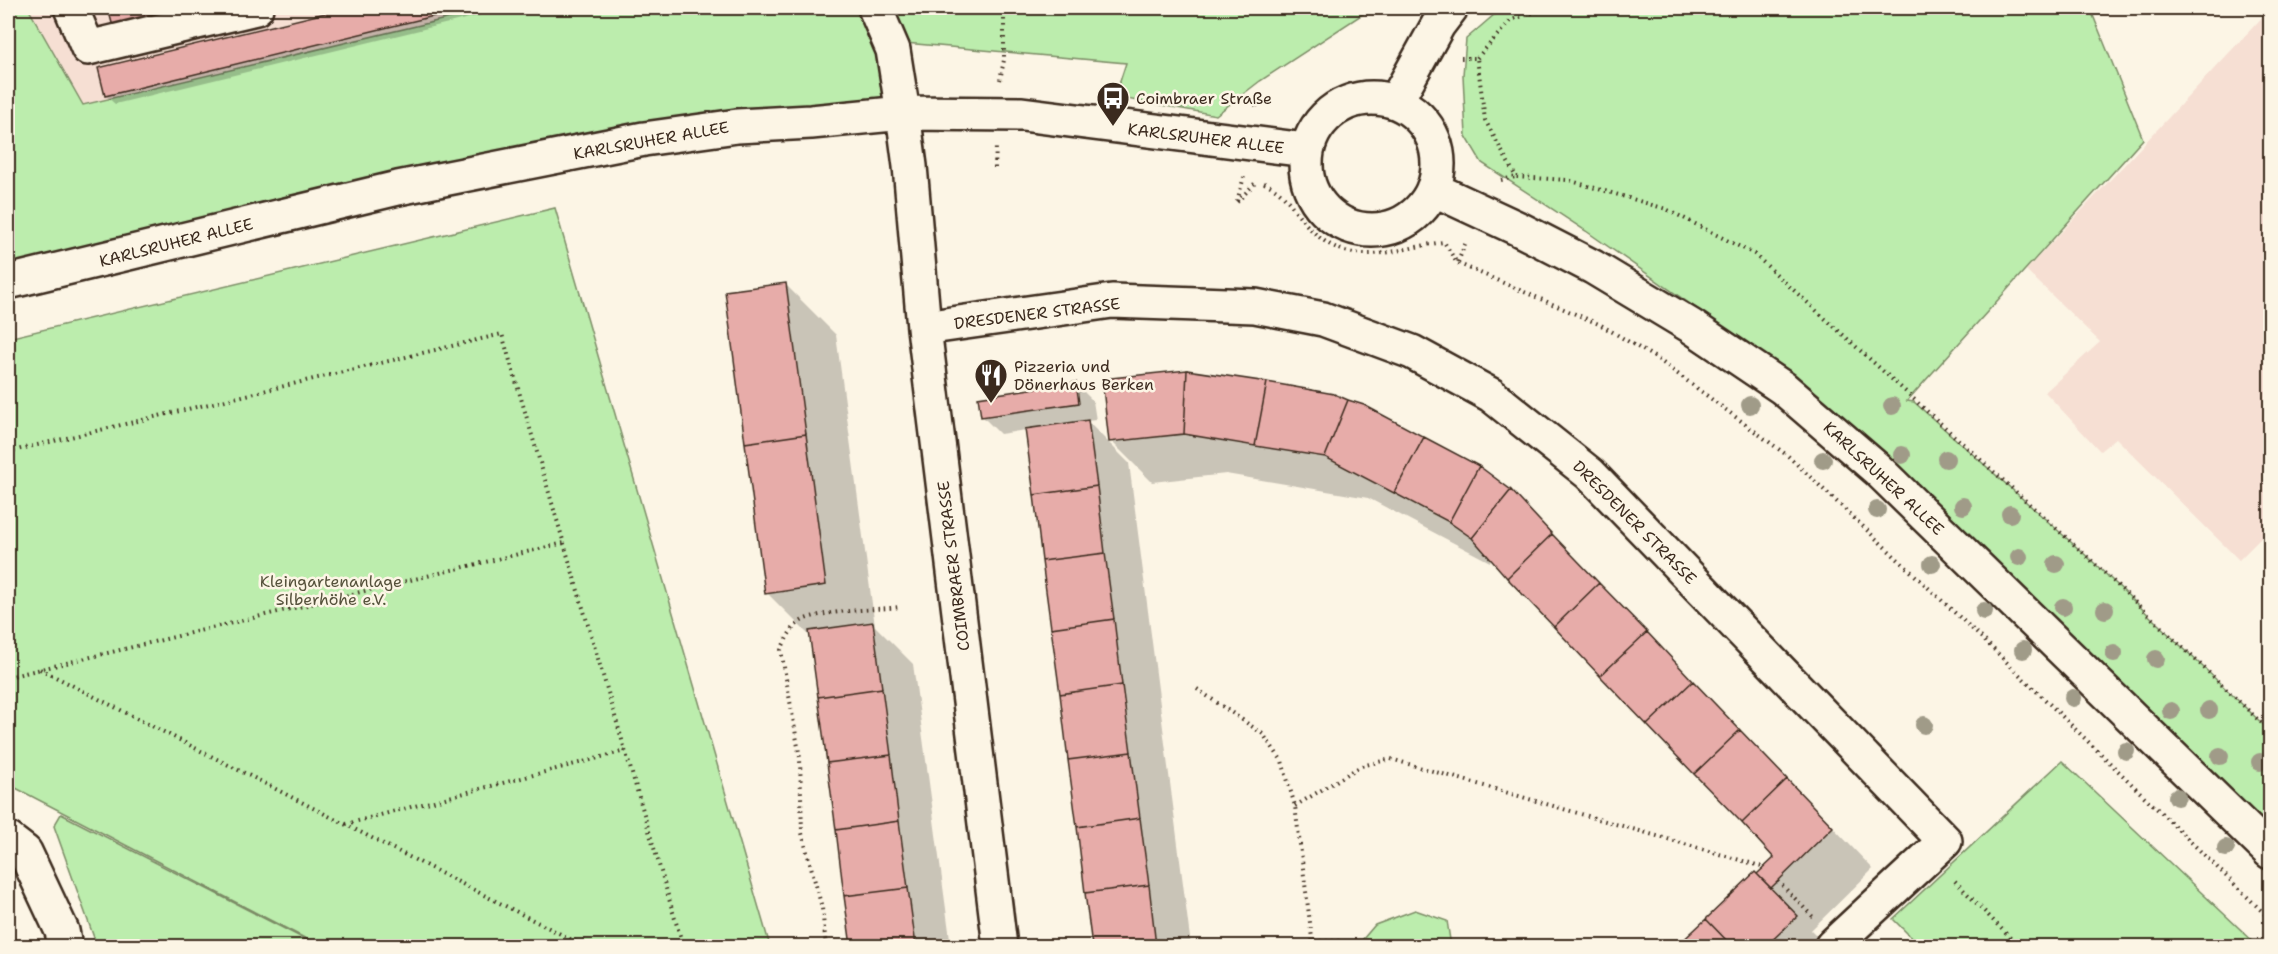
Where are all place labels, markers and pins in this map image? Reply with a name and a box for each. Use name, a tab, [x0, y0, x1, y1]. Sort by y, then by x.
bus stop icon: Coimbraer Straße	[1095, 80, 1131, 127]
place label: Coimbraer Straße	[1136, 88, 1272, 109]
place label: Pizzeria und Dönerhaus Berken	[1014, 356, 1154, 395]
restaurant icon: Pizzeria und Dönerhaus Berken	[973, 357, 1009, 404]

